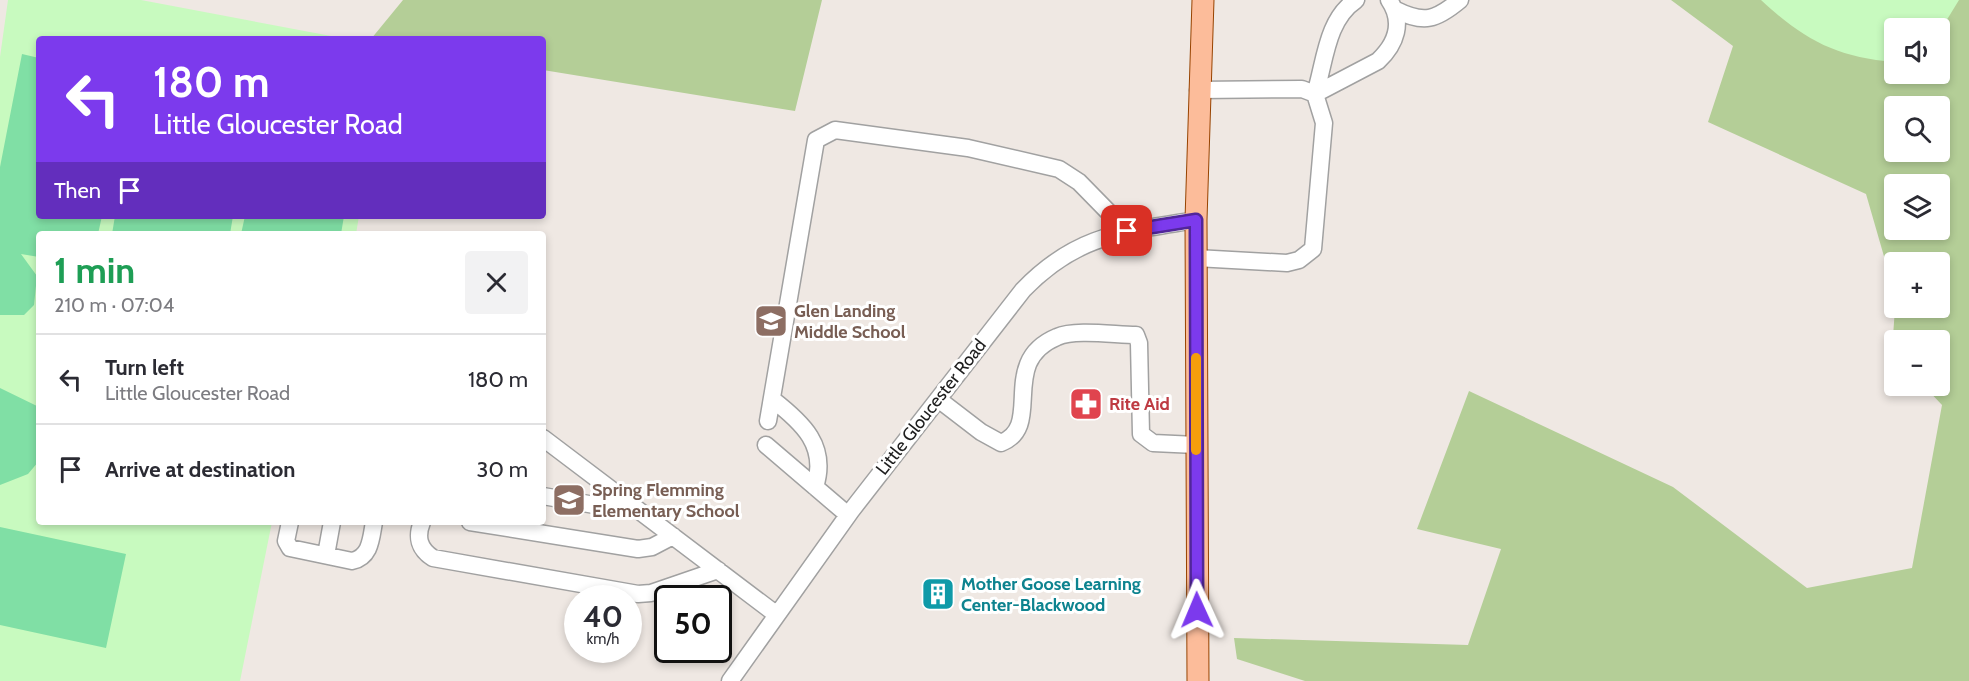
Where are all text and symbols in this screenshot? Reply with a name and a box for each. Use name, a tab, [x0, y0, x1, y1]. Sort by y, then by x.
map controls	[1884, 18, 1950, 396]
button: sound	[1884, 18, 1950, 84]
text: 180 m	[153, 56, 269, 108]
icon: left	[54, 60, 132, 138]
button: search	[1884, 96, 1950, 162]
text: Little Gloucester Road	[153, 108, 403, 141]
icon: arrive	[113, 174, 146, 207]
button: layers	[1884, 174, 1950, 240]
text: Then	[54, 177, 101, 204]
pin	[1101, 205, 1152, 256]
icon: arrive	[1110, 214, 1143, 247]
text: 1 min	[54, 248, 135, 292]
button: close	[465, 251, 528, 314]
button: +	[1884, 252, 1950, 318]
text: 210 m · 07:04	[54, 293, 174, 317]
place label: Glen Landing Middle School	[794, 300, 906, 343]
school or university icon: Glen Landing Middle School	[753, 303, 789, 339]
button: −	[1884, 330, 1950, 396]
street label: Little Gloucester Road	[871, 335, 991, 479]
text: Turn left	[105, 354, 184, 381]
icon: left	[54, 363, 87, 396]
text: 180 m	[468, 366, 528, 393]
text: Little Gloucester Road	[105, 381, 290, 405]
pharmacy icon: Rite Aid	[1068, 386, 1104, 422]
place label: Rite Aid	[1109, 393, 1170, 415]
icon: arrive	[54, 453, 87, 486]
text: Arrive at destination	[105, 456, 295, 483]
text: 30 m	[476, 456, 528, 483]
place label: Spring Flemming Elementary School	[592, 479, 740, 522]
school or university icon: Spring Flemming Elementary School	[551, 482, 587, 518]
place label: Mother Goose Learning Center-Blackwood	[961, 573, 1141, 616]
building icon: Mother Goose Learning Center-Blackwood	[920, 576, 956, 612]
position arrow	[1165, 578, 1229, 642]
speed limit sign: 50	[654, 585, 732, 663]
text: 40	[583, 598, 623, 635]
text: km/h	[587, 630, 619, 648]

